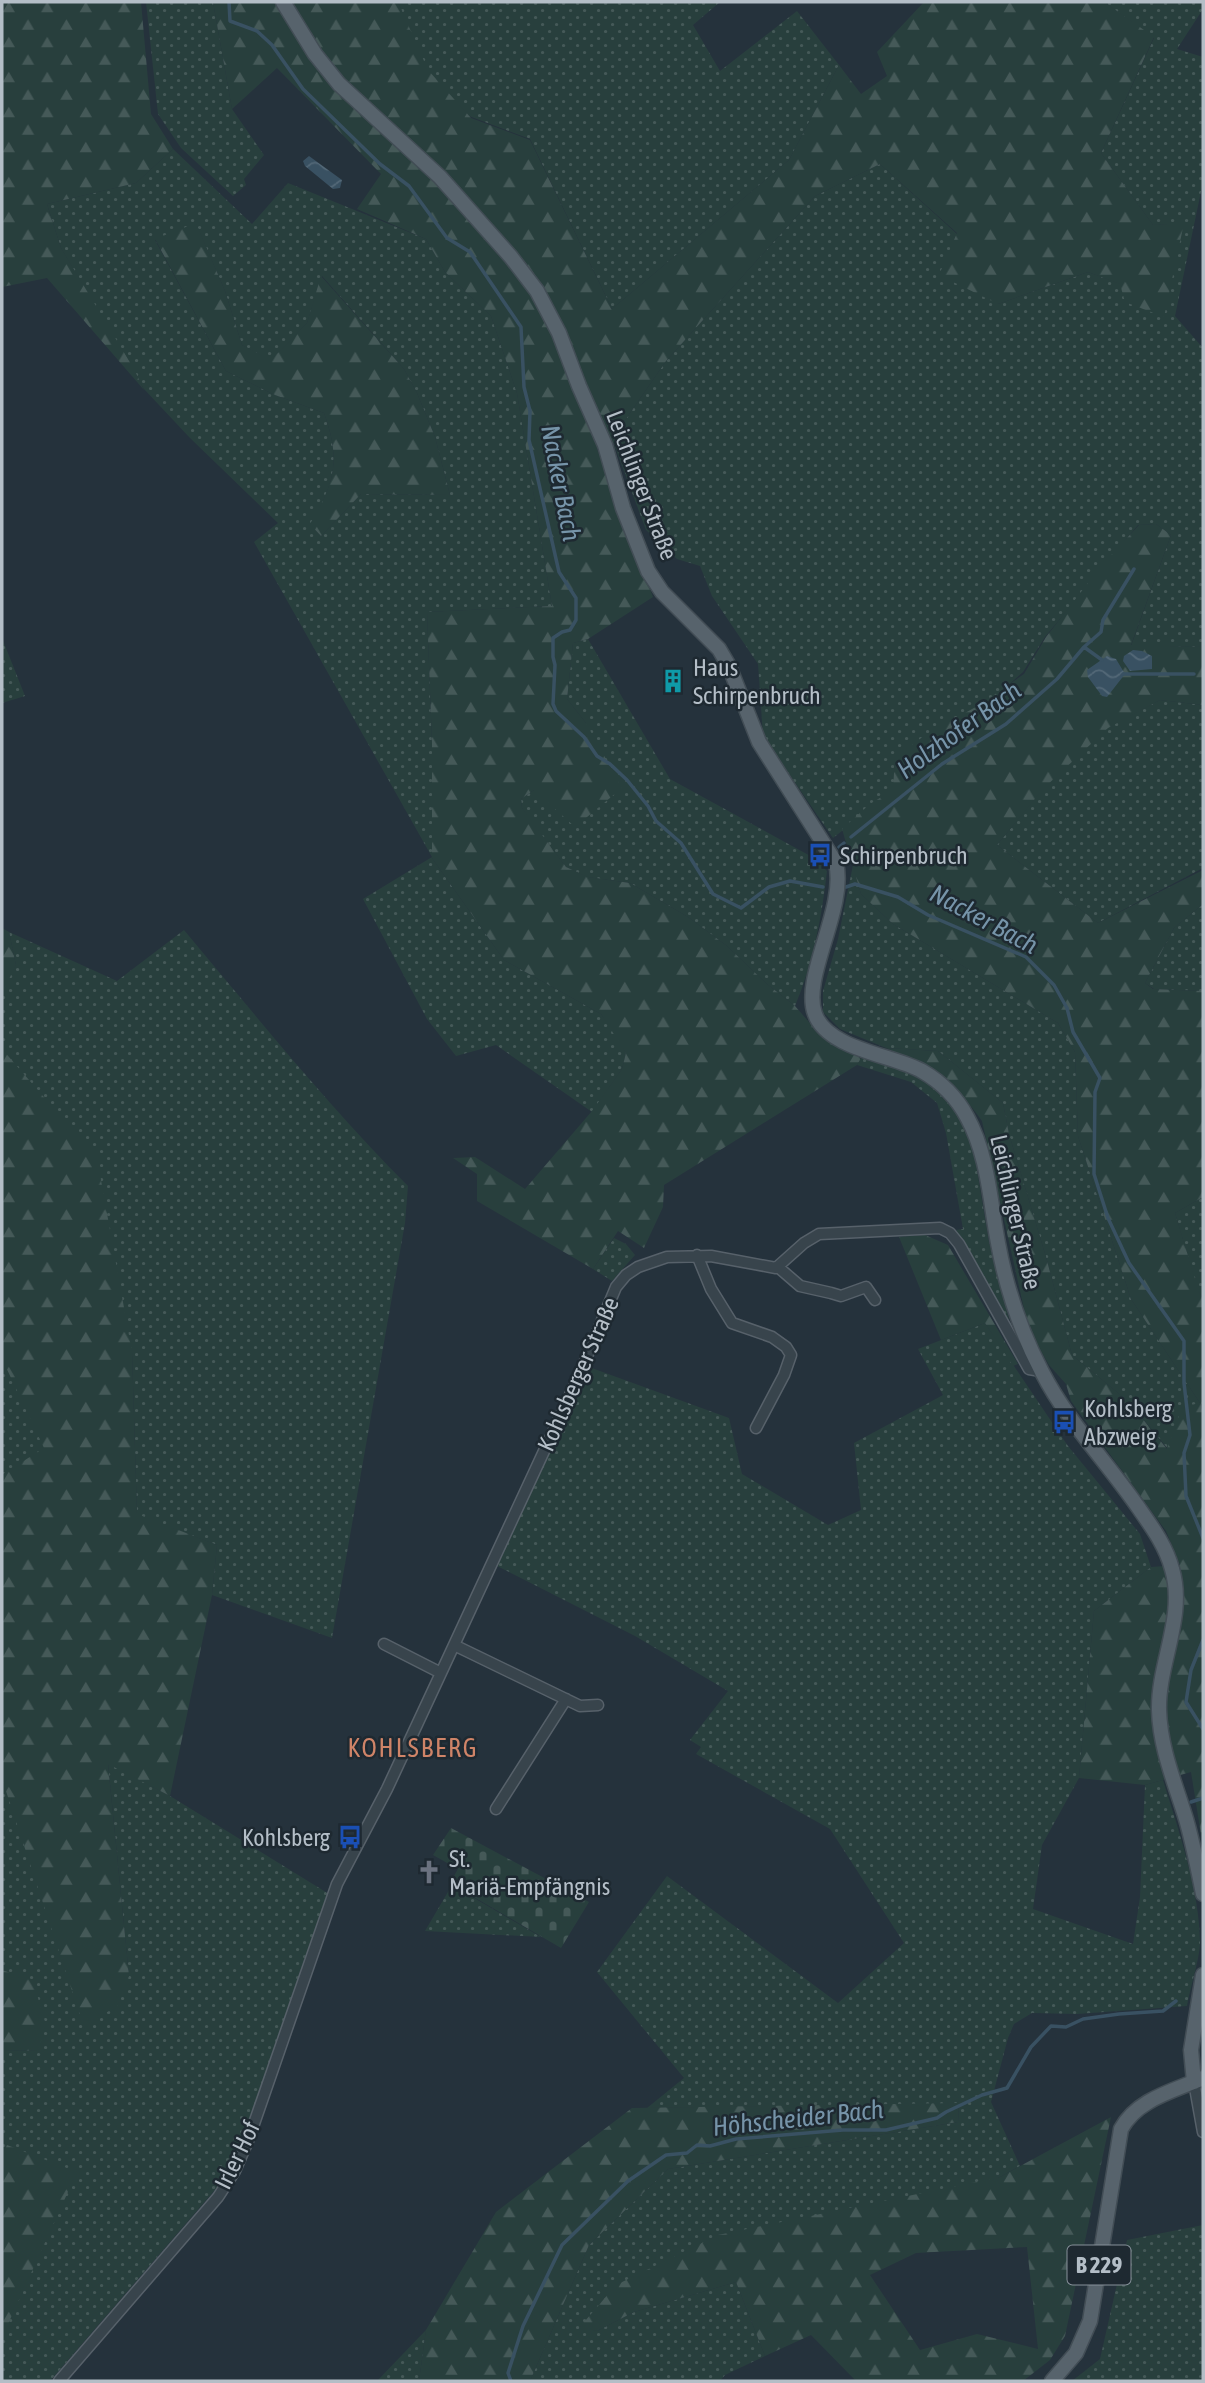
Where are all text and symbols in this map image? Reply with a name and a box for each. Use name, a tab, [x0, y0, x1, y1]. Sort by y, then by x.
street label: Leichlinger Straße	[601, 407, 683, 563]
water label: Nacker Bach	[535, 422, 587, 544]
place label: Haus Schirpenbruch	[693, 654, 821, 709]
building icon: Haus Schirpenbruch	[659, 667, 687, 695]
water label: Holzhofer Bach	[891, 675, 1027, 785]
bus stop icon: Schirpenbruch	[806, 841, 834, 869]
place label: Schirpenbruch	[840, 842, 968, 869]
water label: Nacker Bach	[925, 878, 1043, 960]
street label: Leichlinger Straße	[985, 1132, 1047, 1292]
street label: Kohlsberger Straße	[532, 1293, 624, 1455]
place label: Kohlsberg Abzweig	[1084, 1395, 1173, 1450]
bus stop icon: Kohlsberg Abzweig	[1050, 1408, 1078, 1436]
district label: KOHLSBERG	[347, 1733, 479, 1763]
bus stop icon: Kohlsberg	[336, 1823, 364, 1851]
place label: Kohlsberg	[242, 1824, 331, 1851]
place label: St. Mariä-Empfängnis	[449, 1845, 610, 1900]
church icon: St. Mariä-Empfängnis	[415, 1858, 443, 1886]
water label: Höhscheider Bach	[711, 2094, 885, 2142]
street label: Irler Hof	[209, 2116, 265, 2193]
road number: B 229	[1068, 2246, 1130, 2284]

